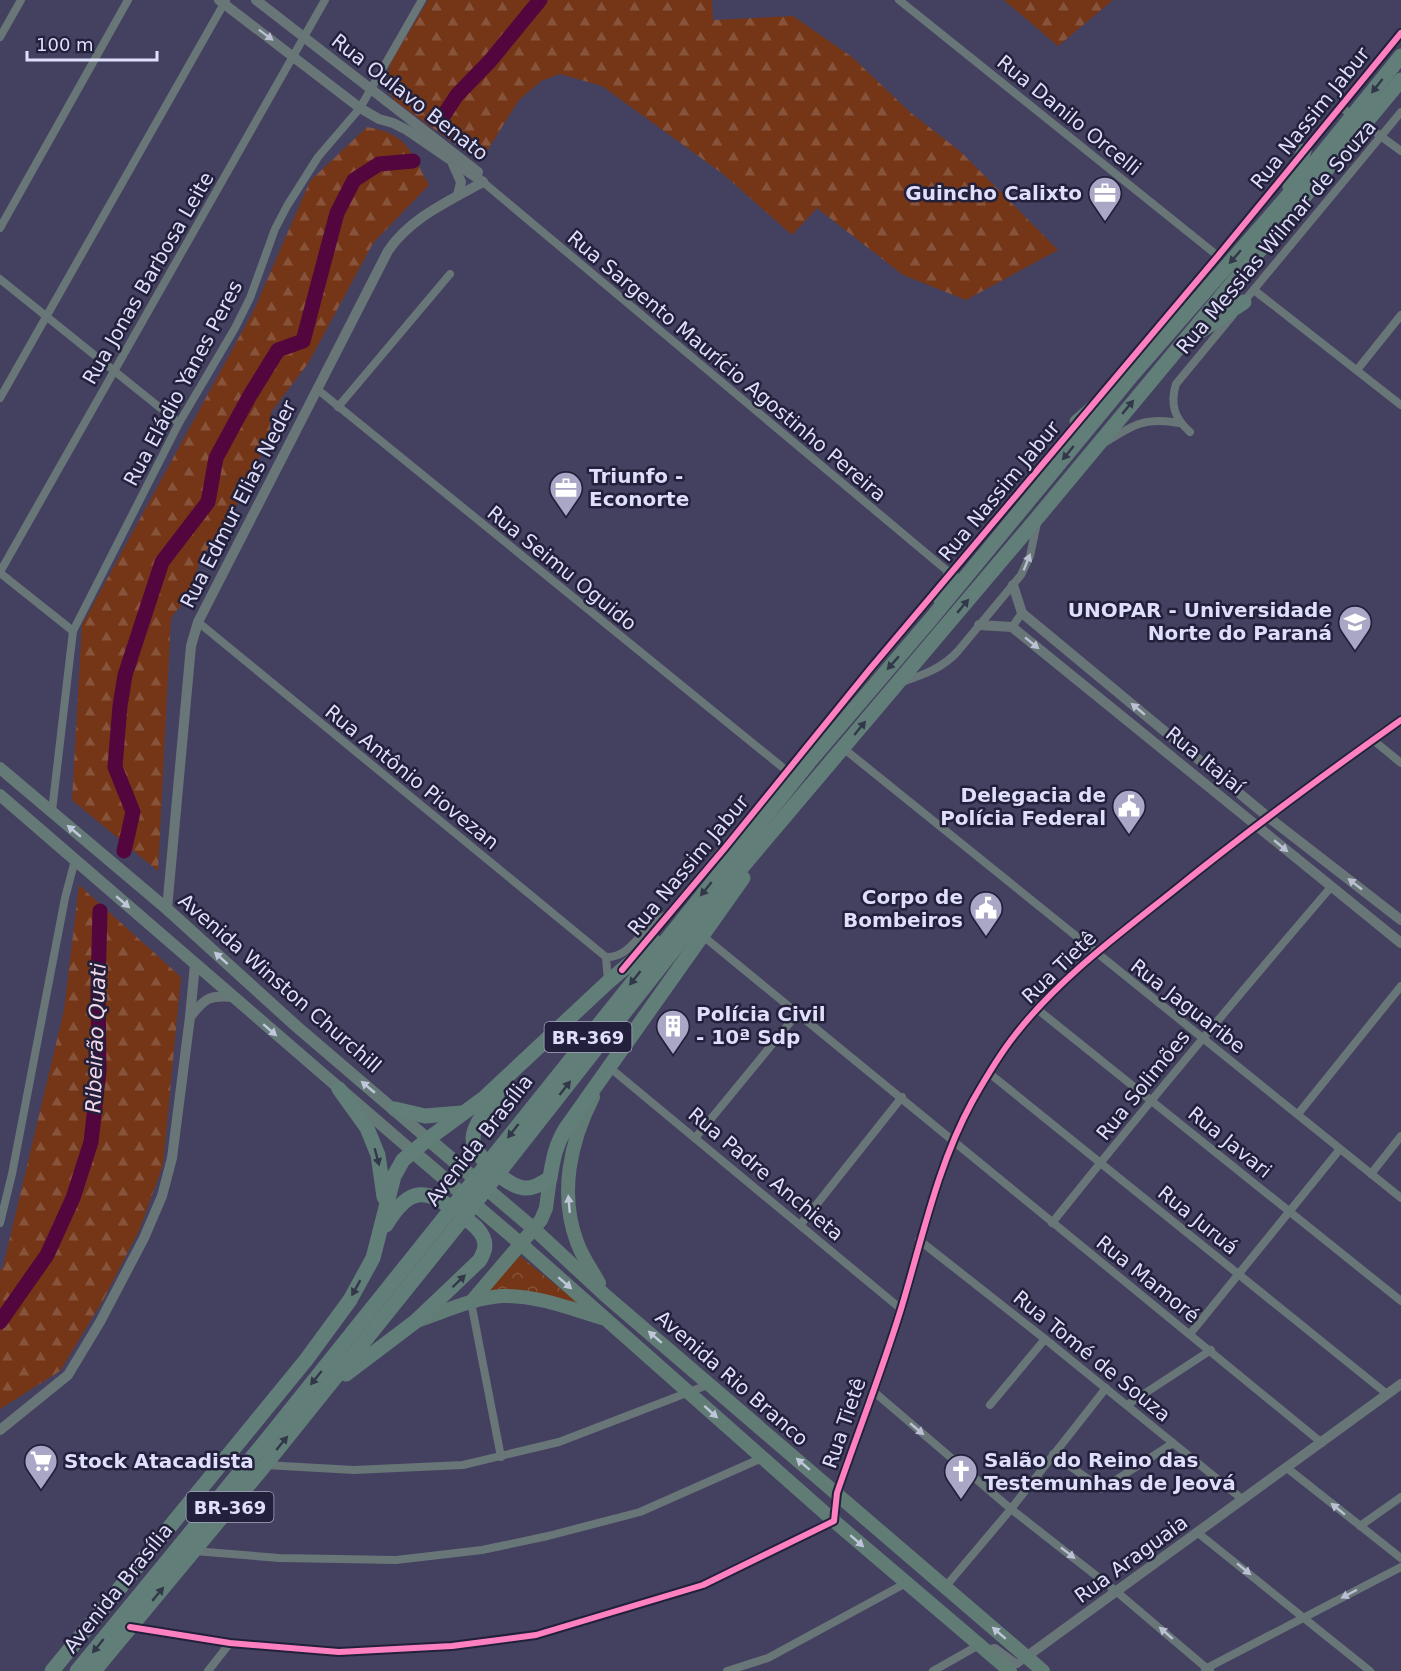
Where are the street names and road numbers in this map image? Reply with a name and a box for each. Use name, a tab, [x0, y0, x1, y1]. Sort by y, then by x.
street label: Rua Oulavo Benato	[327, 28, 493, 166]
street label: Rua Nassim Jabur	[1245, 42, 1375, 194]
street label: Rua Danilo Orcelli	[992, 50, 1146, 180]
street label: Rua Messias Wilmar de Souza	[1171, 115, 1381, 359]
street label: Rua Jonas Barbosa Leite	[77, 168, 219, 388]
street label: Rua Sargento Maurício Agostinho Pereira	[563, 226, 891, 506]
street label: Rua Eládio Yanes Peres	[119, 276, 247, 490]
street label: Rua Edmur Elias Neder	[175, 396, 301, 612]
street label: Rua Nassim Jabur	[933, 415, 1065, 566]
street label: Rua Seimu Oguido	[483, 500, 641, 636]
street label: Rua Antônio Piovezan	[320, 700, 504, 854]
street label: Rua Itajaí	[1161, 721, 1250, 800]
street label: Rua Nassim Jabur	[622, 789, 754, 940]
street label: Avenida Winston Churchill	[174, 888, 386, 1078]
street label: Rua Tietê	[1017, 926, 1101, 1008]
street label: Rua Jaguaribe	[1126, 954, 1250, 1058]
road number: BR-369	[544, 1022, 632, 1052]
street label: Rua Solimões	[1091, 1025, 1195, 1145]
street label: Avenida Brasília	[420, 1070, 538, 1210]
street label: Rua Javari	[1183, 1101, 1277, 1183]
street label: Rua Padre Anchieta	[684, 1102, 848, 1246]
street label: Rua Juruá	[1153, 1180, 1243, 1260]
street label: Rua Mamoré	[1092, 1230, 1204, 1328]
street label: Rua Tomé de Souza	[1009, 1285, 1175, 1427]
street label: Avenida Rio Branco	[651, 1305, 813, 1451]
street label: Rua Tietê	[817, 1375, 871, 1471]
road number: BR-369	[186, 1492, 274, 1522]
street label: Rua Araguaia	[1070, 1510, 1192, 1608]
street label: Avenida Brasília	[58, 1518, 178, 1658]

